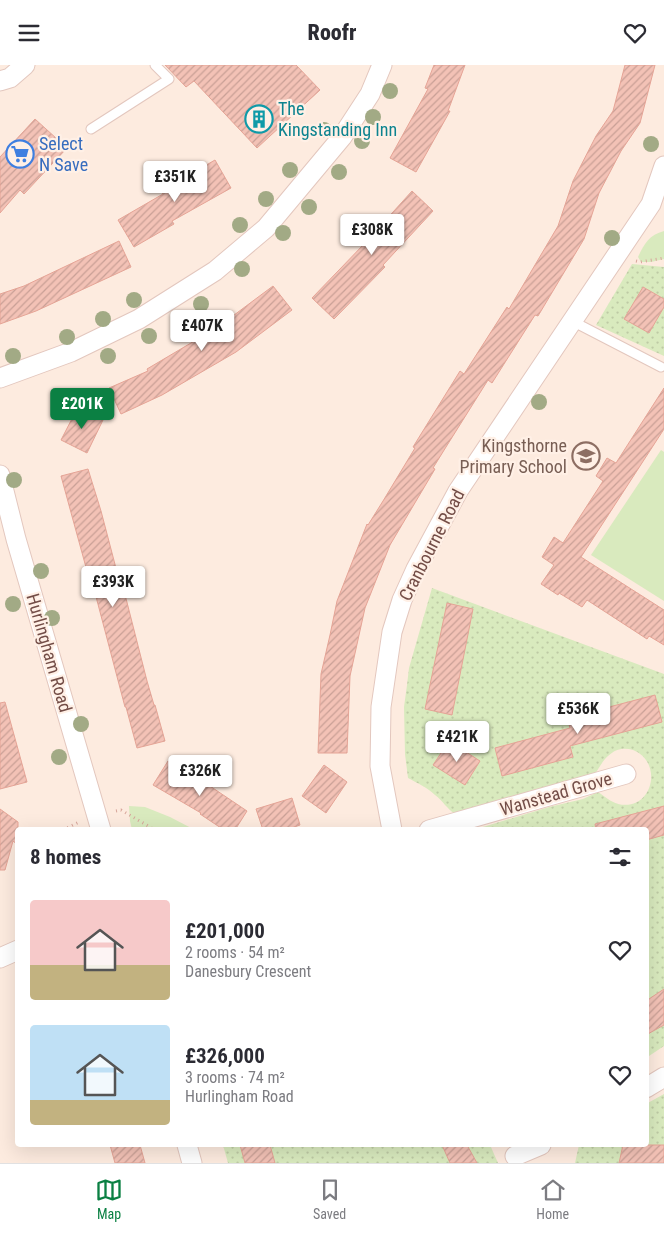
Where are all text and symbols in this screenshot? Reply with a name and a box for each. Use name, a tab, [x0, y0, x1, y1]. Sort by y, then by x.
icon: menu	[15, 19, 43, 47]
icon: heart	[621, 19, 649, 47]
text: Roofr	[308, 20, 356, 45]
place label: The Kingstanding Inn	[278, 98, 397, 140]
building icon: The Kingstanding Inn	[244, 104, 274, 134]
place label: Select N Save	[39, 133, 88, 175]
supermarket icon: Select N Save	[5, 139, 35, 169]
pin: £351K	[140, 161, 210, 203]
text: £351K	[154, 167, 196, 186]
pin: £308K	[337, 213, 407, 256]
text: £308K	[351, 220, 393, 239]
pin: £407K	[167, 309, 237, 352]
text: £407K	[181, 316, 223, 335]
pin: £201K	[47, 387, 117, 430]
text: £201K	[61, 394, 103, 413]
place label: Kingsthorne Primary School	[459, 435, 567, 477]
school or university icon: Kingsthorne Primary School	[571, 441, 601, 471]
street label: Cranbourne Road	[394, 486, 469, 604]
pin: £393K	[78, 565, 148, 608]
text: £393K	[92, 572, 134, 591]
street label: Hurlingham Road	[23, 591, 76, 715]
pin: £536K	[543, 693, 613, 735]
text: £536K	[557, 699, 599, 718]
pin: £421K	[422, 721, 492, 763]
text: £421K	[436, 727, 478, 746]
pin: £326K	[165, 755, 235, 797]
text: £326K	[179, 761, 221, 780]
street label: Wanstead Grove	[498, 768, 614, 820]
icon: filters	[606, 843, 634, 871]
text: 8 homes	[30, 845, 101, 869]
text: £201,000	[185, 919, 265, 943]
icon: home	[70, 920, 130, 980]
icon: heart	[606, 936, 634, 964]
text: 2 rooms · 54 m²	[185, 943, 285, 962]
text: Danesbury Crescent	[185, 962, 311, 981]
text: £326,000	[185, 1044, 265, 1068]
icon: home	[70, 1045, 130, 1105]
icon: heart	[606, 1061, 634, 1089]
text: 3 rooms · 74 m²	[185, 1068, 285, 1087]
text: Hurlingham Road	[185, 1087, 294, 1106]
tab: Map	[95, 1176, 123, 1222]
tab: Saved	[313, 1176, 346, 1222]
tab: Home	[536, 1176, 569, 1222]

